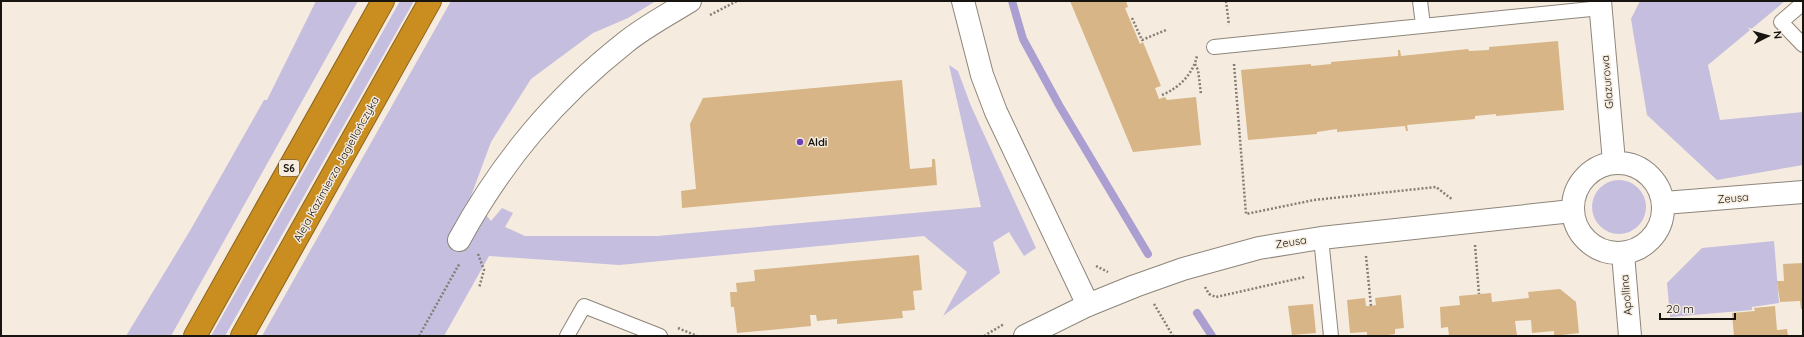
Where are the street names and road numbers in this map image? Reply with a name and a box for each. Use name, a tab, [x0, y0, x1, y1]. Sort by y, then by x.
street label: Glazurowa	[1598, 54, 1616, 110]
street label: Aleja Kazimierza Jagiellończyka	[290, 94, 382, 244]
road number: S6	[279, 160, 299, 176]
street label: Zeusa	[1717, 190, 1749, 206]
street label: Zeusa	[1274, 233, 1308, 251]
street label: Apollina	[1617, 274, 1635, 316]

